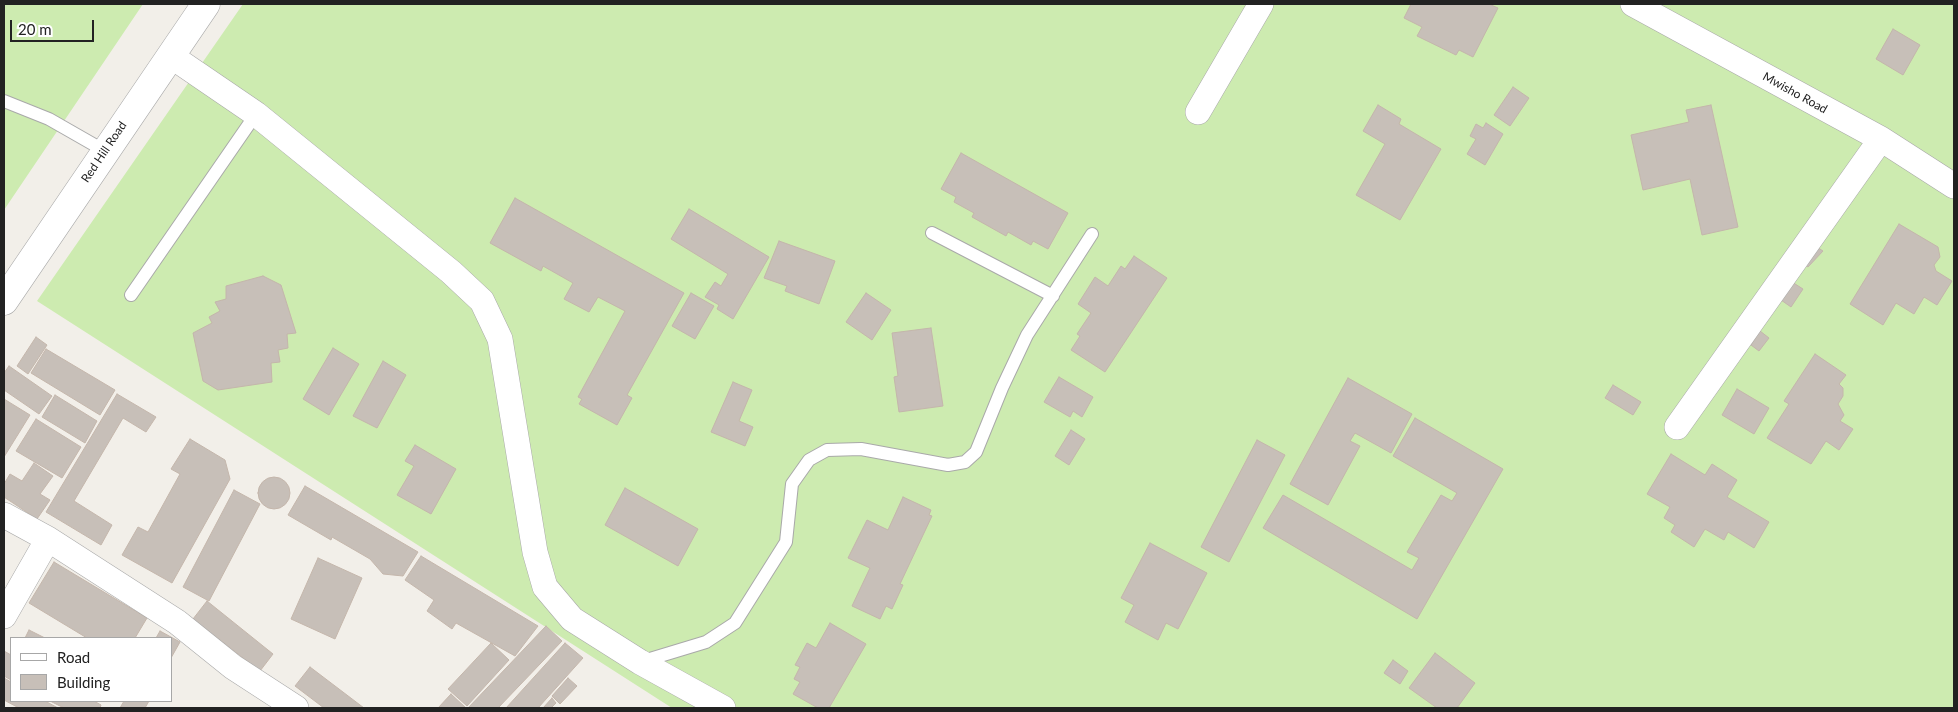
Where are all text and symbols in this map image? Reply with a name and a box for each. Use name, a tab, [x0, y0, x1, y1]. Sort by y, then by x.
scale bar	[12, 10, 96, 42]
text: 20 m	[18, 20, 52, 38]
street label: Mwisho Road	[1760, 69, 1830, 117]
street label: Red Hill Road	[78, 119, 130, 185]
legend	[10, 637, 172, 702]
text: Road	[57, 648, 90, 666]
text: Building	[57, 673, 110, 691]

